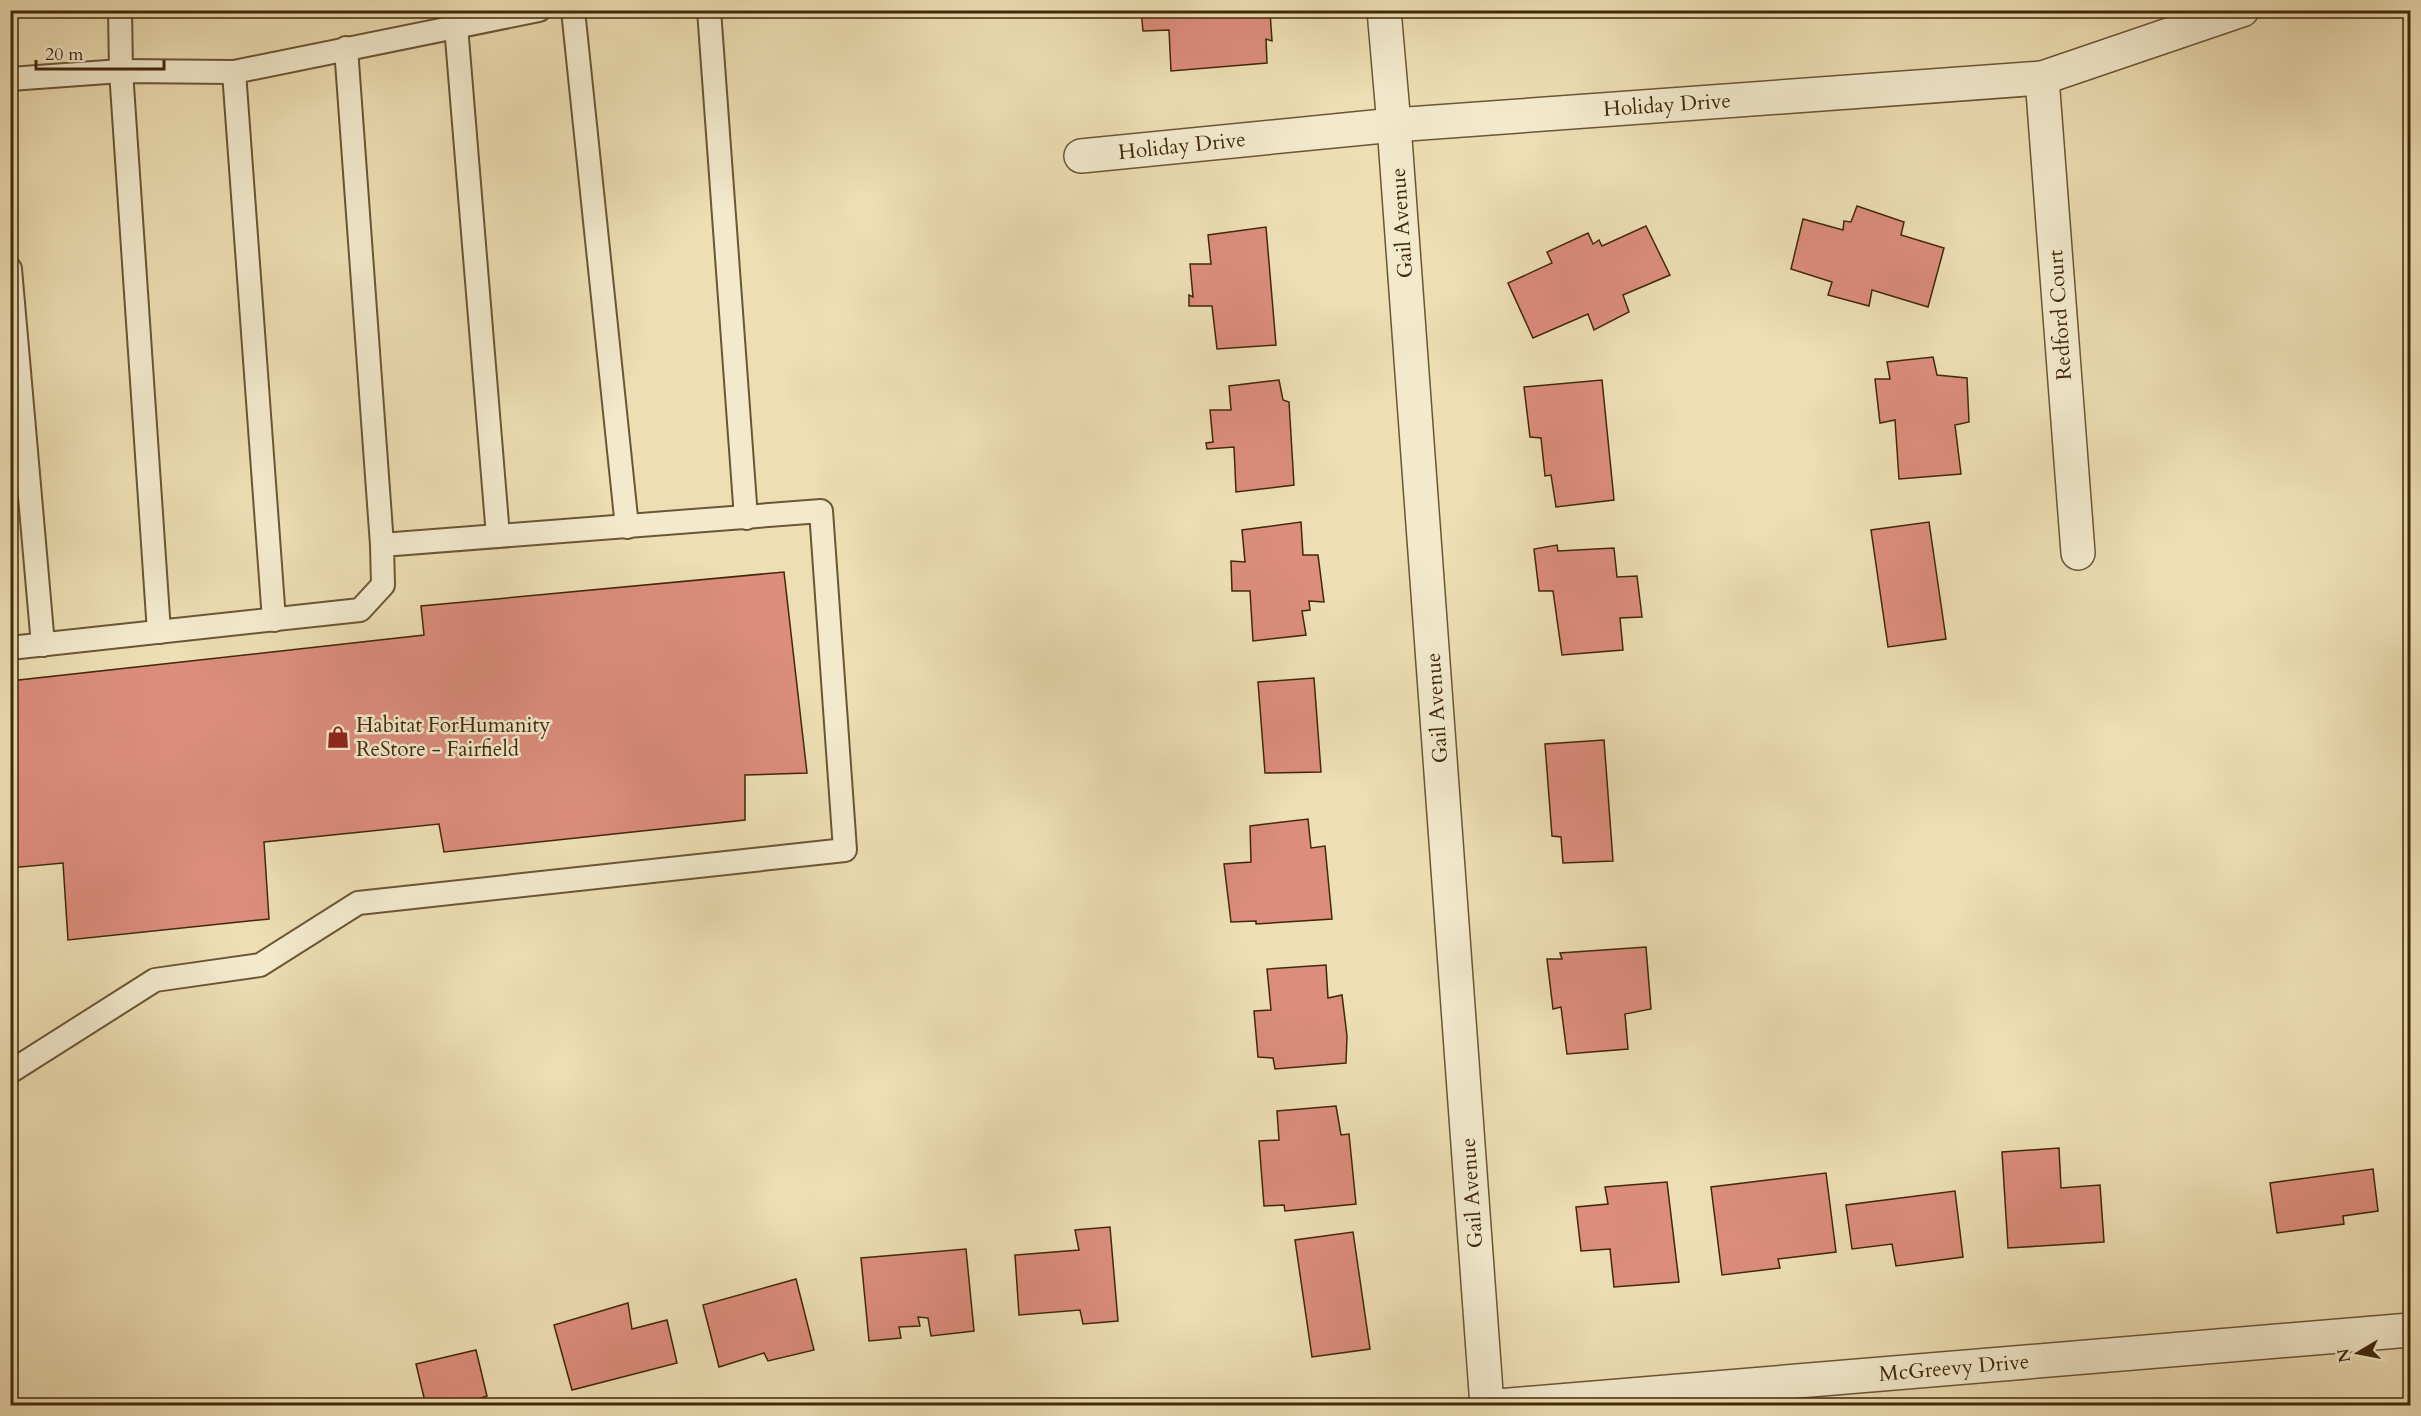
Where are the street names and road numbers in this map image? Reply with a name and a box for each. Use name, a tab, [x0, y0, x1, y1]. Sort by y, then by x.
street label: Holiday Drive	[1602, 86, 1732, 124]
street label: Holiday Drive	[1117, 125, 1247, 167]
street label: Gail Avenue	[1384, 167, 1420, 279]
street label: Redford Court	[2041, 248, 2079, 381]
street label: Gail Avenue	[1419, 652, 1455, 764]
street label: Gail Avenue	[1454, 1137, 1490, 1249]
street label: McGreevy Drive	[1878, 1347, 2030, 1389]

